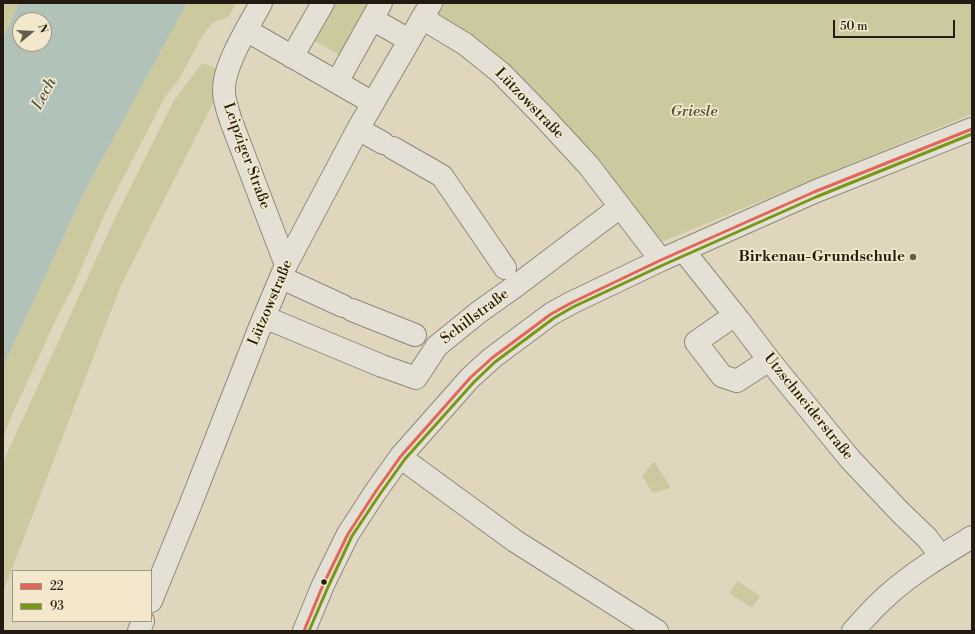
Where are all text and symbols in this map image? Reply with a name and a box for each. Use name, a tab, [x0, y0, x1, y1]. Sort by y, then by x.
north arrow	[12, 12, 52, 52]
scale bar	[835, 12, 957, 38]
text: 50 m	[840, 19, 868, 34]
text: N	[34, 22, 50, 35]
street label: Lützowstraße	[491, 65, 567, 143]
water label: Lech	[29, 75, 61, 113]
street label: Leipziger Straße	[218, 100, 274, 212]
park label: Griesle	[671, 103, 717, 121]
place label: Birkenau-Grundschule	[739, 248, 905, 266]
marker: Birkenau-Grundschule	[908, 252, 918, 262]
street label: Lützowstraße	[245, 257, 297, 349]
street label: Schillstraße	[437, 285, 513, 349]
street label: Utzschneiderstraße	[759, 350, 857, 464]
legend	[12, 570, 152, 622]
unlabelled marker	[319, 577, 329, 587]
text: 22	[50, 579, 64, 594]
text: 93	[50, 599, 64, 614]

